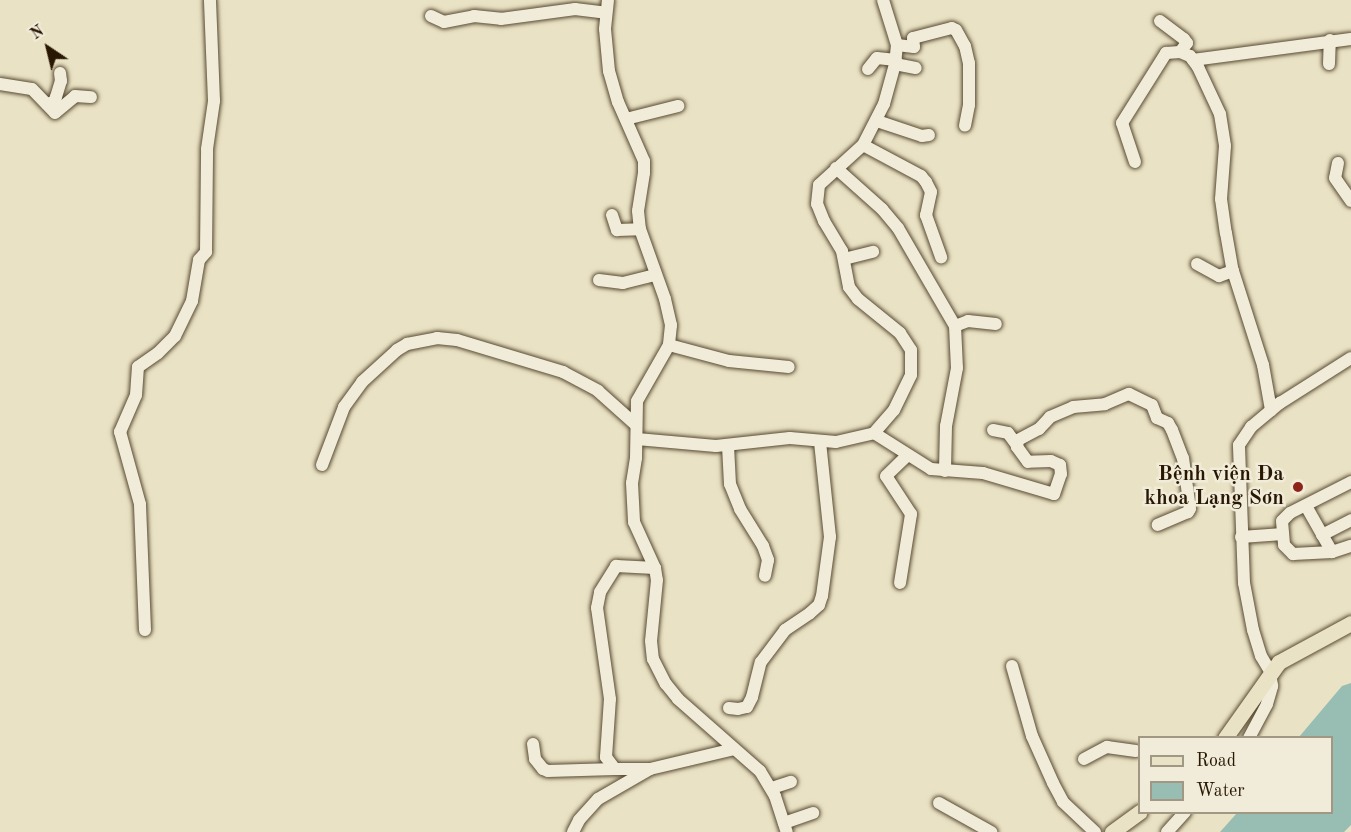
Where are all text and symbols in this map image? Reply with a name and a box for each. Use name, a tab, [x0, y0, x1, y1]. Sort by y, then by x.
north arrow	[18, 18, 78, 78]
text: N	[28, 23, 47, 43]
place label: Bệnh viện Đa khoa Lạng Sơn	[1144, 462, 1284, 512]
marker: Bệnh viện Đa khoa Lạng Sơn	[1289, 478, 1307, 496]
legend	[1138, 736, 1333, 814]
text: Road	[1196, 752, 1236, 770]
text: Water	[1196, 782, 1245, 800]

